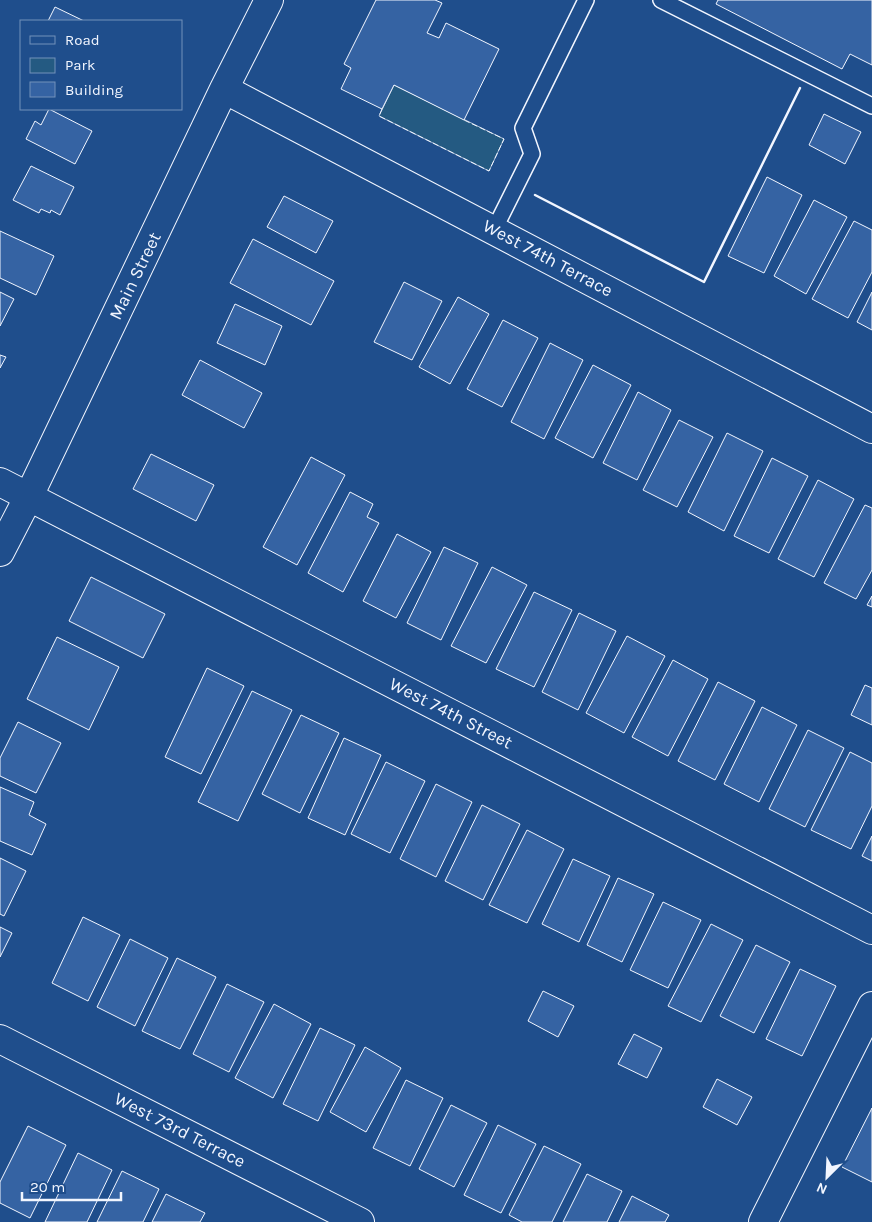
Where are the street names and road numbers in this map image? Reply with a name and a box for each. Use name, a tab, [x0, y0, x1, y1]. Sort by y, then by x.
street label: West 74th Terrace	[479, 214, 617, 302]
street label: Main Street	[104, 228, 166, 324]
street label: West 74th Street	[386, 673, 516, 754]
street label: West 73rd Terrace	[111, 1087, 249, 1173]

